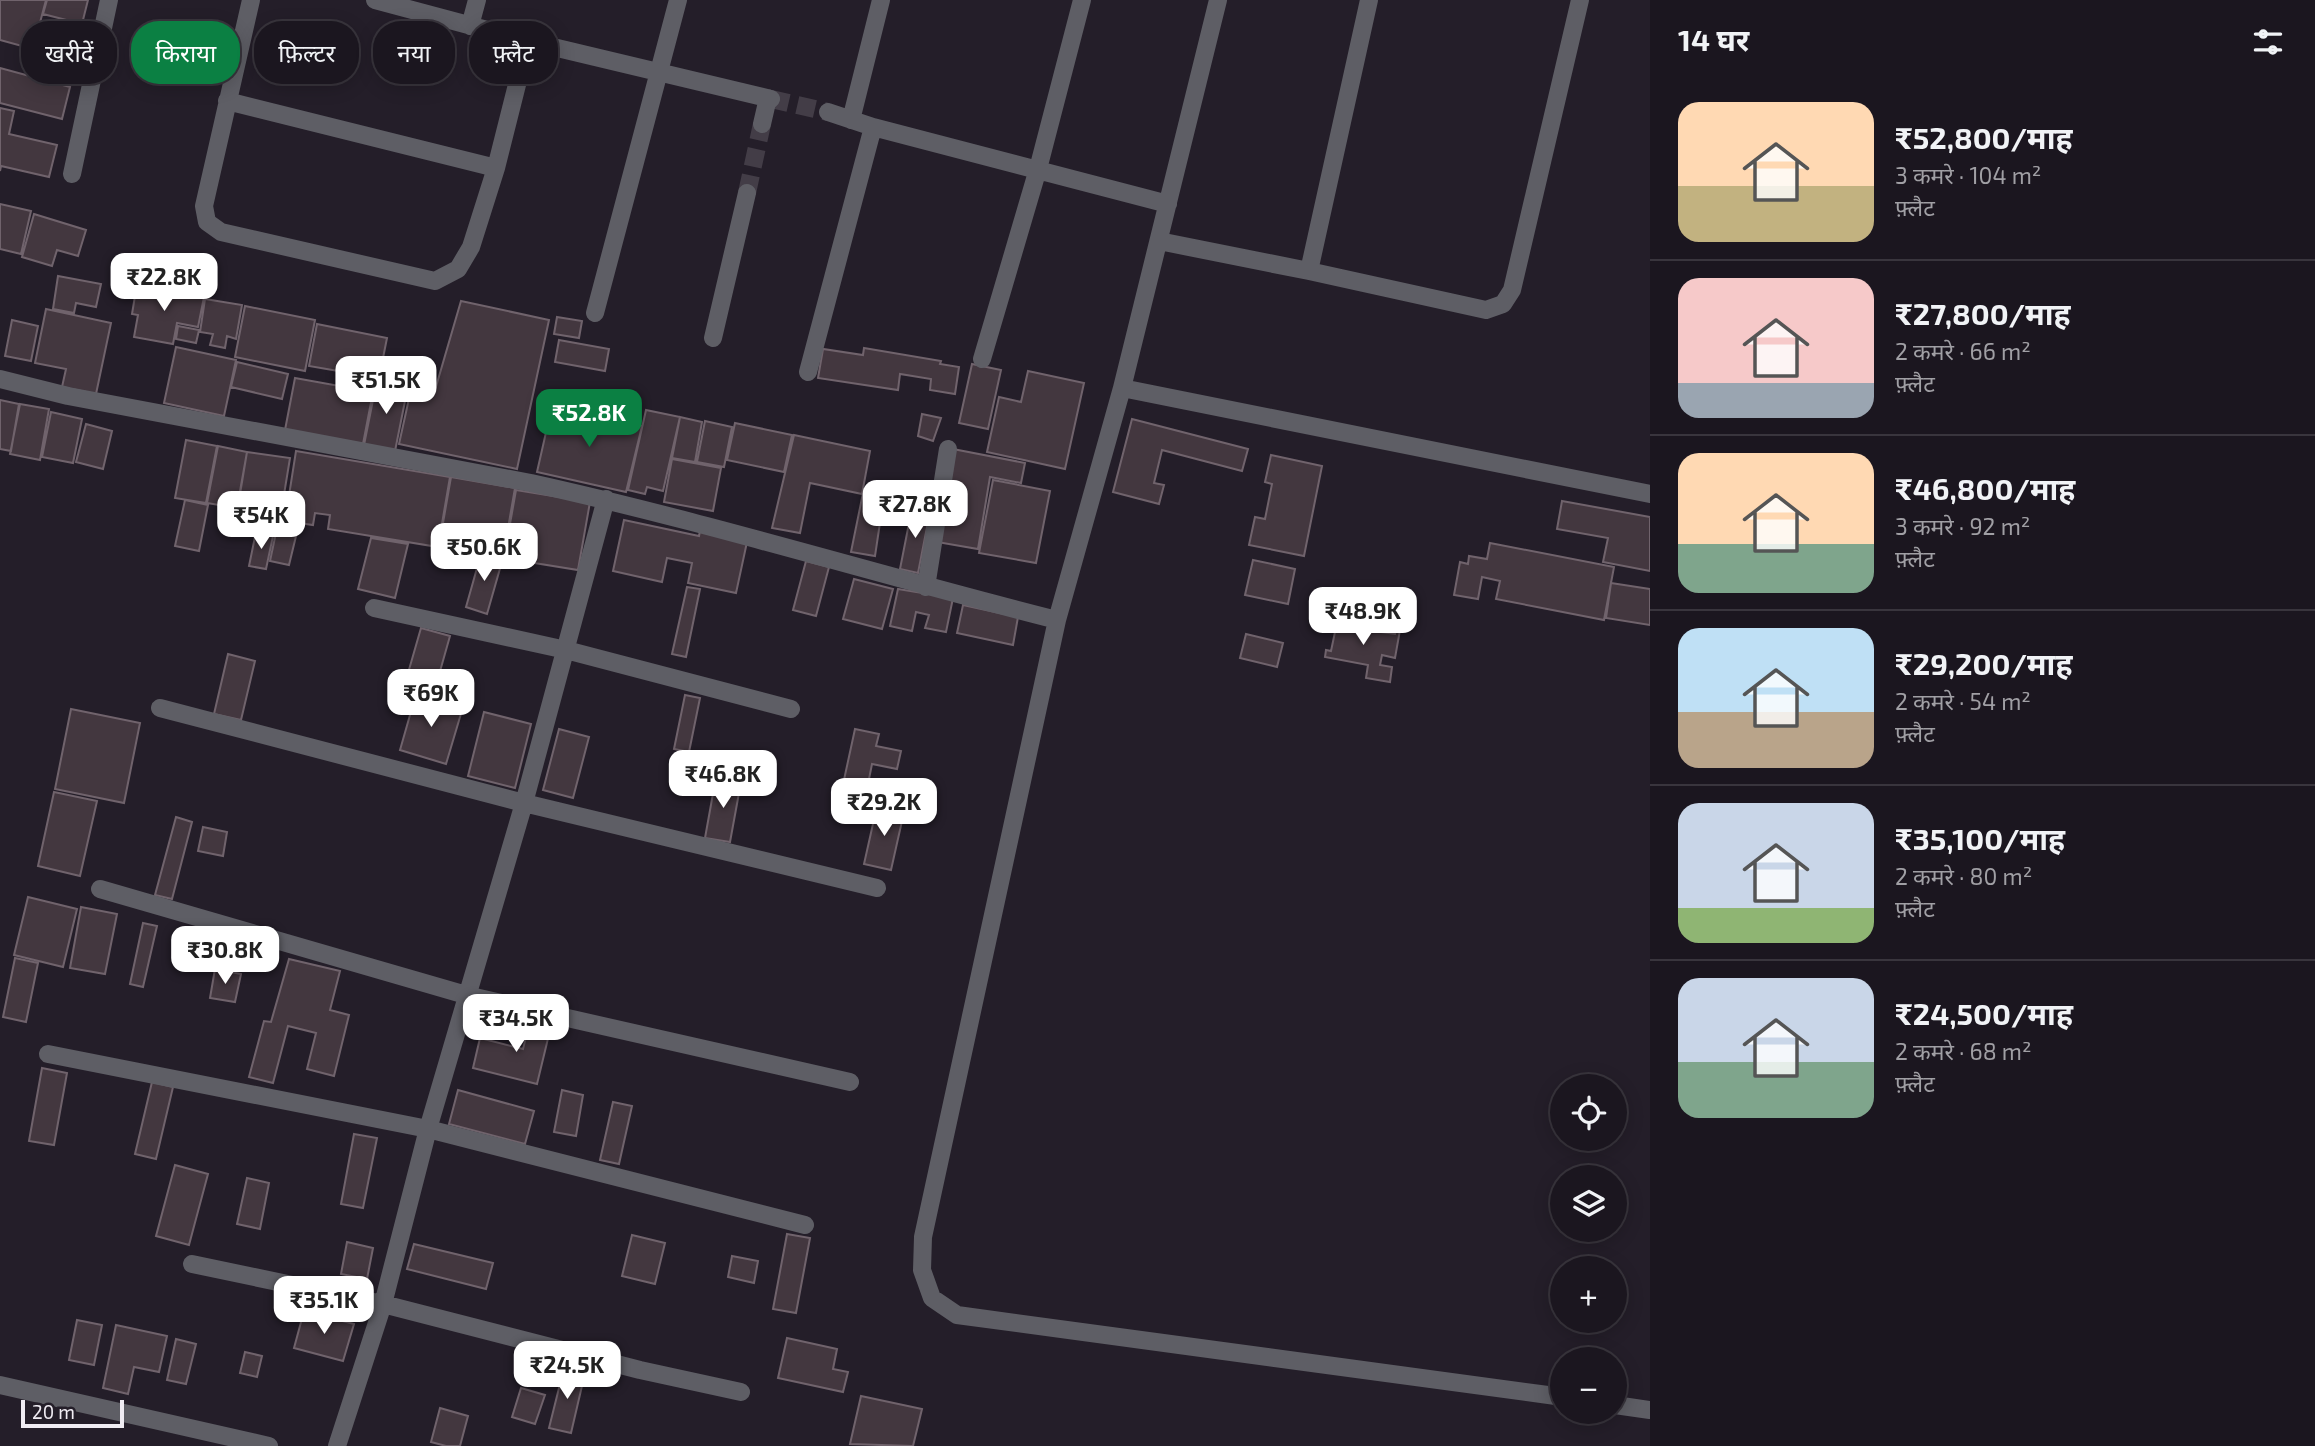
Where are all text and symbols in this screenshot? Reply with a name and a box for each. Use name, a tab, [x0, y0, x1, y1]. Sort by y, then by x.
chip: खरीदें	[21, 21, 117, 84]
chip: किराया	[131, 21, 240, 84]
chip: फ़िल्टर	[254, 21, 359, 84]
chip: नया	[373, 21, 455, 84]
chip: फ़्लैट	[469, 21, 558, 84]
text: 14 घर	[1678, 21, 1749, 57]
icon: filters	[2249, 23, 2287, 61]
text: ₹52,800/माह	[1895, 119, 2072, 155]
icon: home	[1734, 130, 1818, 214]
text: 3 कमरे · 104 m²	[1895, 161, 2041, 189]
text: फ़्लैट	[1895, 193, 1935, 221]
pin: ₹22.8K	[107, 254, 221, 313]
text: ₹22.8K	[127, 262, 201, 290]
text: ₹27,800/माह	[1895, 295, 2071, 331]
icon: home	[1734, 306, 1818, 390]
text: 2 कमरे · 66 m²	[1895, 337, 2031, 365]
pin: ₹51.5K	[329, 356, 443, 416]
text: ₹51.5K	[351, 365, 421, 393]
text: फ़्लैट	[1895, 369, 1935, 397]
pin: ₹52.8K	[532, 390, 646, 449]
text: ₹52.8K	[552, 398, 626, 426]
text: ₹46,800/माह	[1895, 470, 2075, 506]
pin: ₹27.8K	[858, 480, 972, 540]
icon: home	[1734, 481, 1818, 565]
text: ₹27.8K	[879, 489, 951, 517]
pin: ₹54K	[220, 491, 302, 551]
text: ₹54K	[233, 500, 289, 528]
text: 3 कमरे · 92 m²	[1895, 512, 2030, 540]
pin: ₹50.6K	[427, 524, 541, 583]
text: ₹50.6K	[447, 532, 521, 560]
text: फ़्लैट	[1895, 544, 1935, 572]
pin: ₹48.9K	[1306, 588, 1420, 647]
text: ₹48.9K	[1325, 596, 1401, 624]
text: ₹29,200/माह	[1895, 645, 2072, 681]
icon: home	[1734, 656, 1818, 740]
pin: ₹69K	[390, 670, 472, 729]
text: ₹69K	[403, 678, 459, 706]
text: 2 कमरे · 54 m²	[1895, 687, 2031, 715]
text: फ़्लैट	[1895, 719, 1935, 747]
pin: ₹46.8K	[666, 750, 780, 810]
text: ₹46.8K	[685, 759, 761, 787]
pin: ₹29.2K	[827, 778, 941, 838]
text: ₹29.2K	[847, 787, 921, 815]
text: ₹35,100/माह	[1895, 820, 2065, 856]
icon: home	[1734, 831, 1818, 915]
text: 2 कमरे · 80 m²	[1895, 862, 2032, 890]
text: फ़्लैट	[1895, 894, 1935, 922]
pin: ₹30.8K	[168, 926, 282, 986]
text: ₹30.8K	[187, 935, 263, 963]
pin: ₹34.5K	[459, 995, 573, 1054]
text: ₹24,500/माह	[1895, 995, 2073, 1031]
text: ₹34.5K	[479, 1003, 553, 1031]
icon: home	[1734, 1006, 1818, 1090]
text: 2 कमरे · 68 m²	[1895, 1037, 2031, 1065]
text: फ़्लैट	[1895, 1069, 1935, 1097]
map controls	[1550, 1074, 1627, 1424]
button: locate	[1550, 1074, 1627, 1151]
button: layers	[1550, 1165, 1627, 1242]
button: +	[1550, 1256, 1627, 1333]
pin: ₹35.1K	[267, 1276, 381, 1336]
text: ₹35.1K	[290, 1285, 358, 1313]
pin: ₹24.5K	[510, 1342, 624, 1401]
button: −	[1550, 1347, 1627, 1424]
text: ₹24.5K	[530, 1350, 604, 1378]
scale bar	[21, 1397, 124, 1429]
text: 20 m	[32, 1400, 75, 1423]

